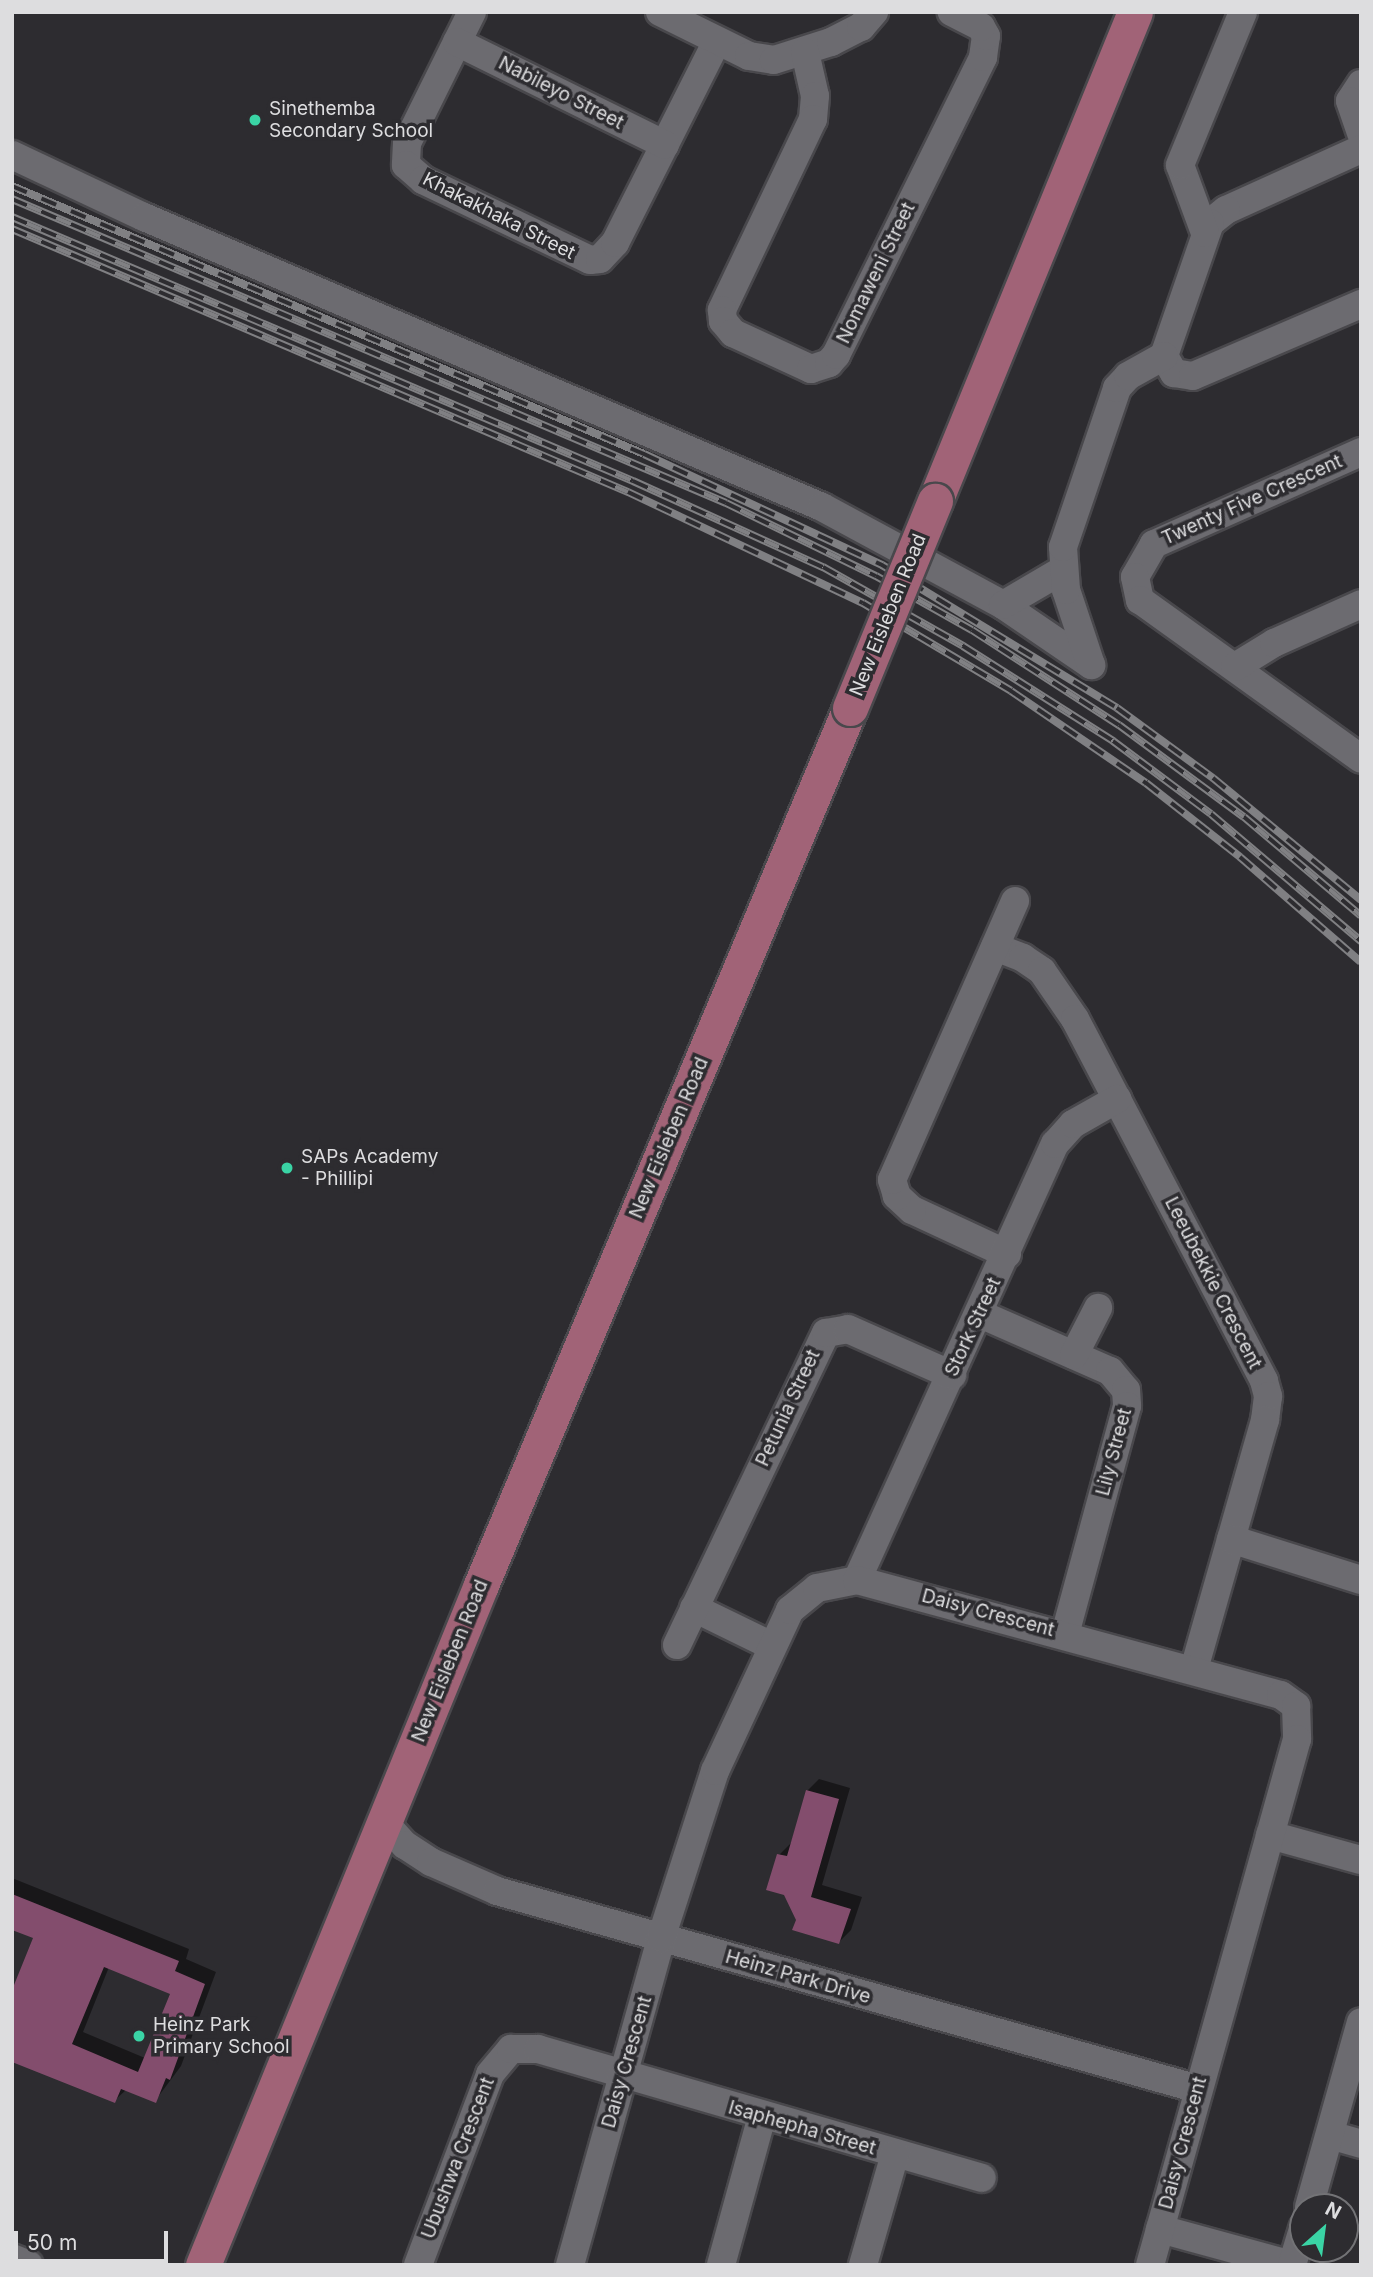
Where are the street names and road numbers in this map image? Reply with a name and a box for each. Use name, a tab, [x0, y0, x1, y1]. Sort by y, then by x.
street label: Nabileyo Street	[495, 52, 627, 134]
street label: Khakakhaka Street	[419, 168, 579, 264]
street label: Nomaweni Street	[832, 199, 920, 347]
street label: Twenty Five Crescent	[1158, 450, 1346, 550]
street label: New Eisleben Road	[845, 531, 931, 699]
street label: New Eisleben Road	[625, 1054, 713, 1222]
street label: Leeubekkie Crescent	[1160, 1193, 1266, 1373]
street label: Stork Street	[940, 1274, 1006, 1380]
street label: Petunia Street	[751, 1346, 825, 1470]
street label: Lily Street	[1091, 1406, 1137, 1498]
street label: New Eisleben Road	[407, 1577, 493, 1745]
street label: Daisy Crescent	[919, 1584, 1057, 1642]
street label: Heinz Park Drive	[723, 1945, 873, 2009]
street label: Daisy Crescent	[597, 1993, 657, 2131]
street label: Ubushwa Crescent	[417, 2074, 499, 2242]
street label: Daisy Crescent	[1154, 2074, 1212, 2212]
street label: Isaphepha Street	[726, 2096, 878, 2160]

